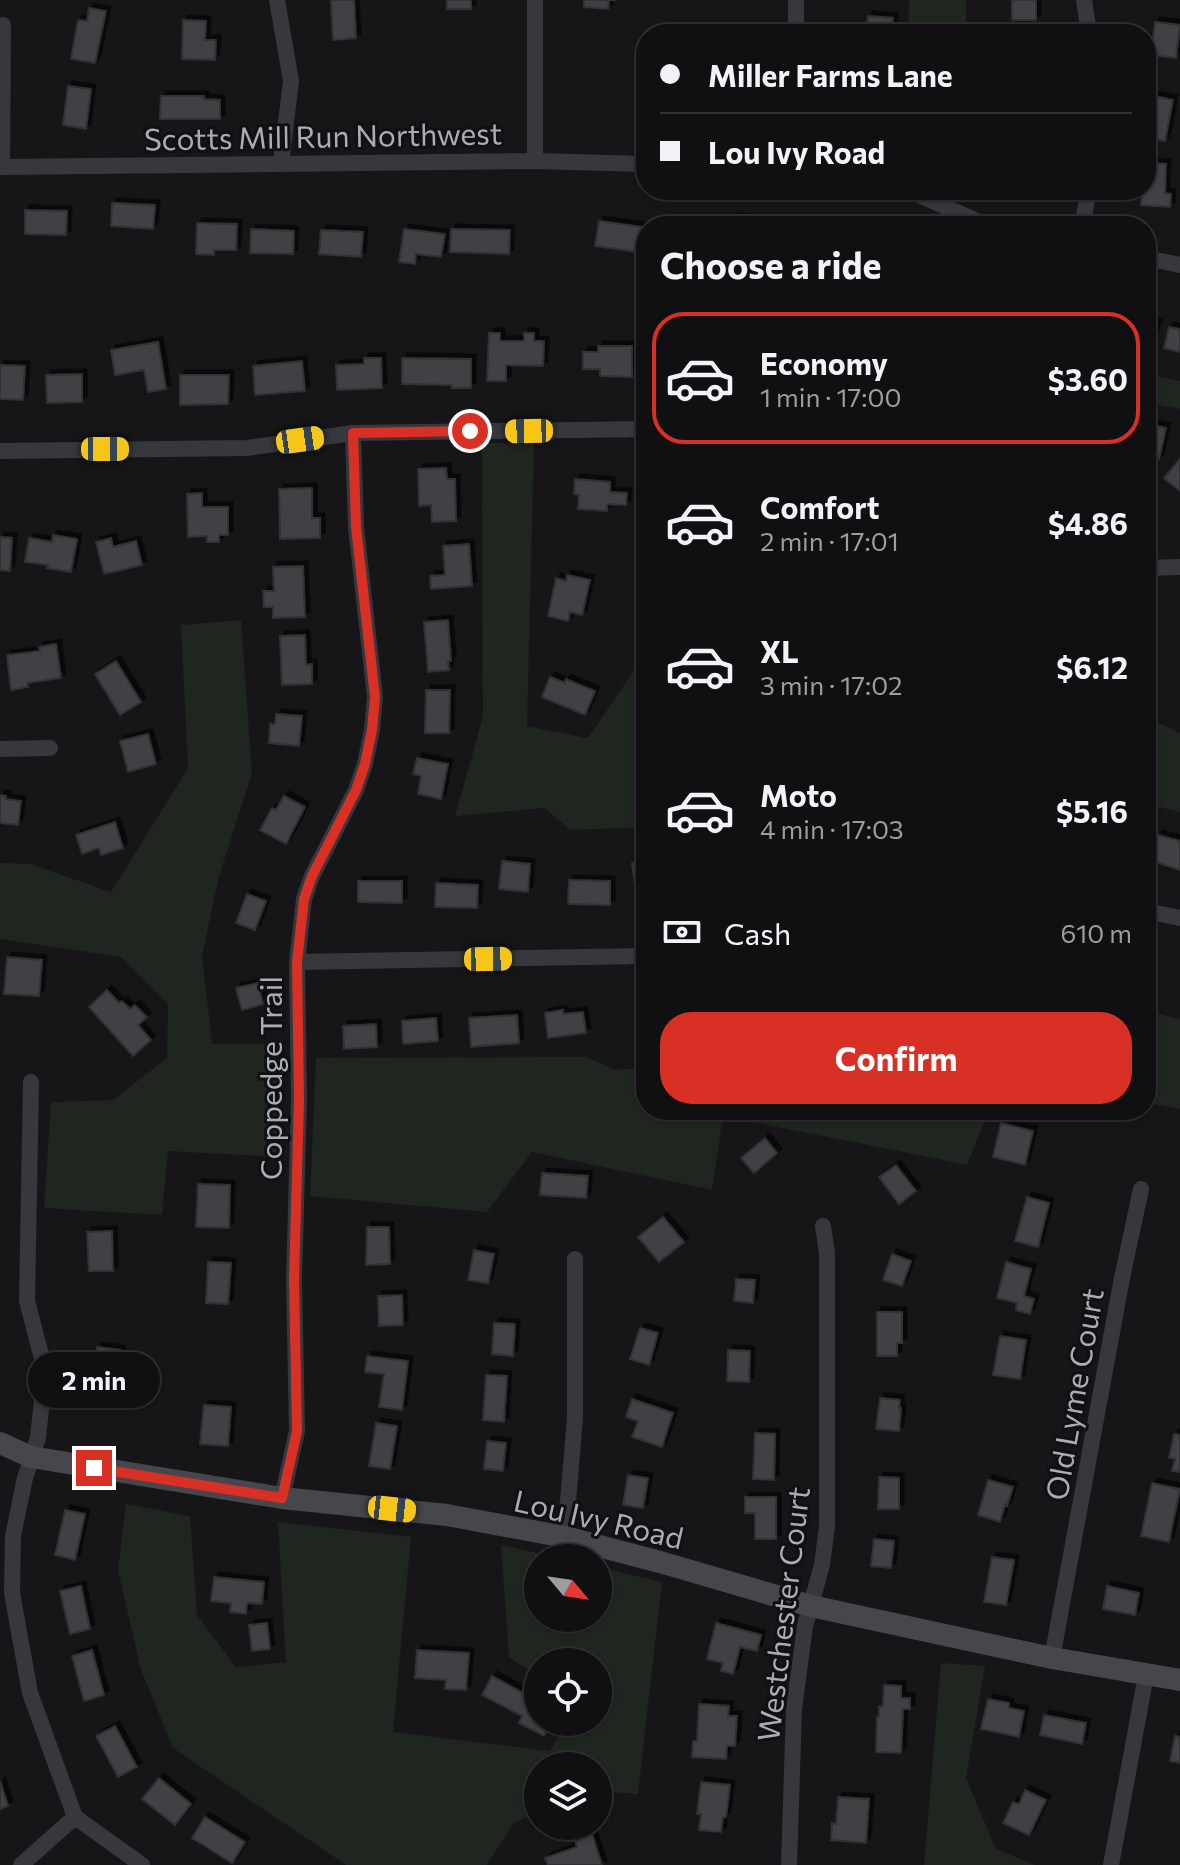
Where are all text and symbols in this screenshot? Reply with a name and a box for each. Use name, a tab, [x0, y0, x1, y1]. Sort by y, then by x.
text: Miller Farms Lane	[708, 56, 953, 93]
street label: Scotts Mill Run Northwest	[144, 113, 502, 157]
text: Lou Ivy Road	[708, 133, 885, 170]
text: Choose a ride	[660, 242, 881, 286]
icon: car	[664, 342, 736, 414]
text: Economy	[760, 344, 888, 381]
text: $3.60	[1048, 360, 1128, 397]
text: 1 min · 17:00	[760, 381, 901, 412]
route start	[452, 413, 488, 449]
car	[505, 419, 553, 443]
car	[275, 425, 325, 455]
car	[81, 437, 129, 461]
icon: car	[664, 486, 736, 558]
text: Comfort	[760, 488, 879, 525]
text: $4.86	[1048, 504, 1128, 541]
text: 2 min · 17:01	[760, 525, 899, 556]
icon: car	[664, 630, 736, 702]
text: XL	[760, 632, 799, 669]
text: $6.12	[1056, 648, 1128, 685]
text: 3 min · 17:02	[760, 669, 902, 700]
icon: car	[664, 774, 736, 846]
text: Moto	[760, 776, 837, 813]
text: $5.16	[1056, 792, 1128, 829]
text: 4 min · 17:03	[760, 813, 904, 844]
icon: cash	[660, 910, 704, 954]
text: Cash	[724, 914, 791, 951]
text: 610 m	[1060, 917, 1132, 948]
car	[464, 947, 512, 971]
street label: Coppedge Trail	[251, 976, 288, 1180]
button: Confirm	[660, 1012, 1132, 1104]
street label: Old Lyme Court	[1036, 1285, 1110, 1503]
callout: 2 min	[28, 1352, 160, 1408]
text: 2 min	[62, 1364, 126, 1395]
route end	[76, 1450, 112, 1486]
street label: Lou Ivy Road	[511, 1481, 687, 1555]
street label: Westchester Court	[748, 1484, 816, 1744]
car	[367, 1495, 417, 1523]
north arrow	[524, 1544, 612, 1632]
map controls	[524, 1544, 612, 1840]
button: locate	[524, 1648, 612, 1736]
button: layers	[524, 1752, 612, 1840]

